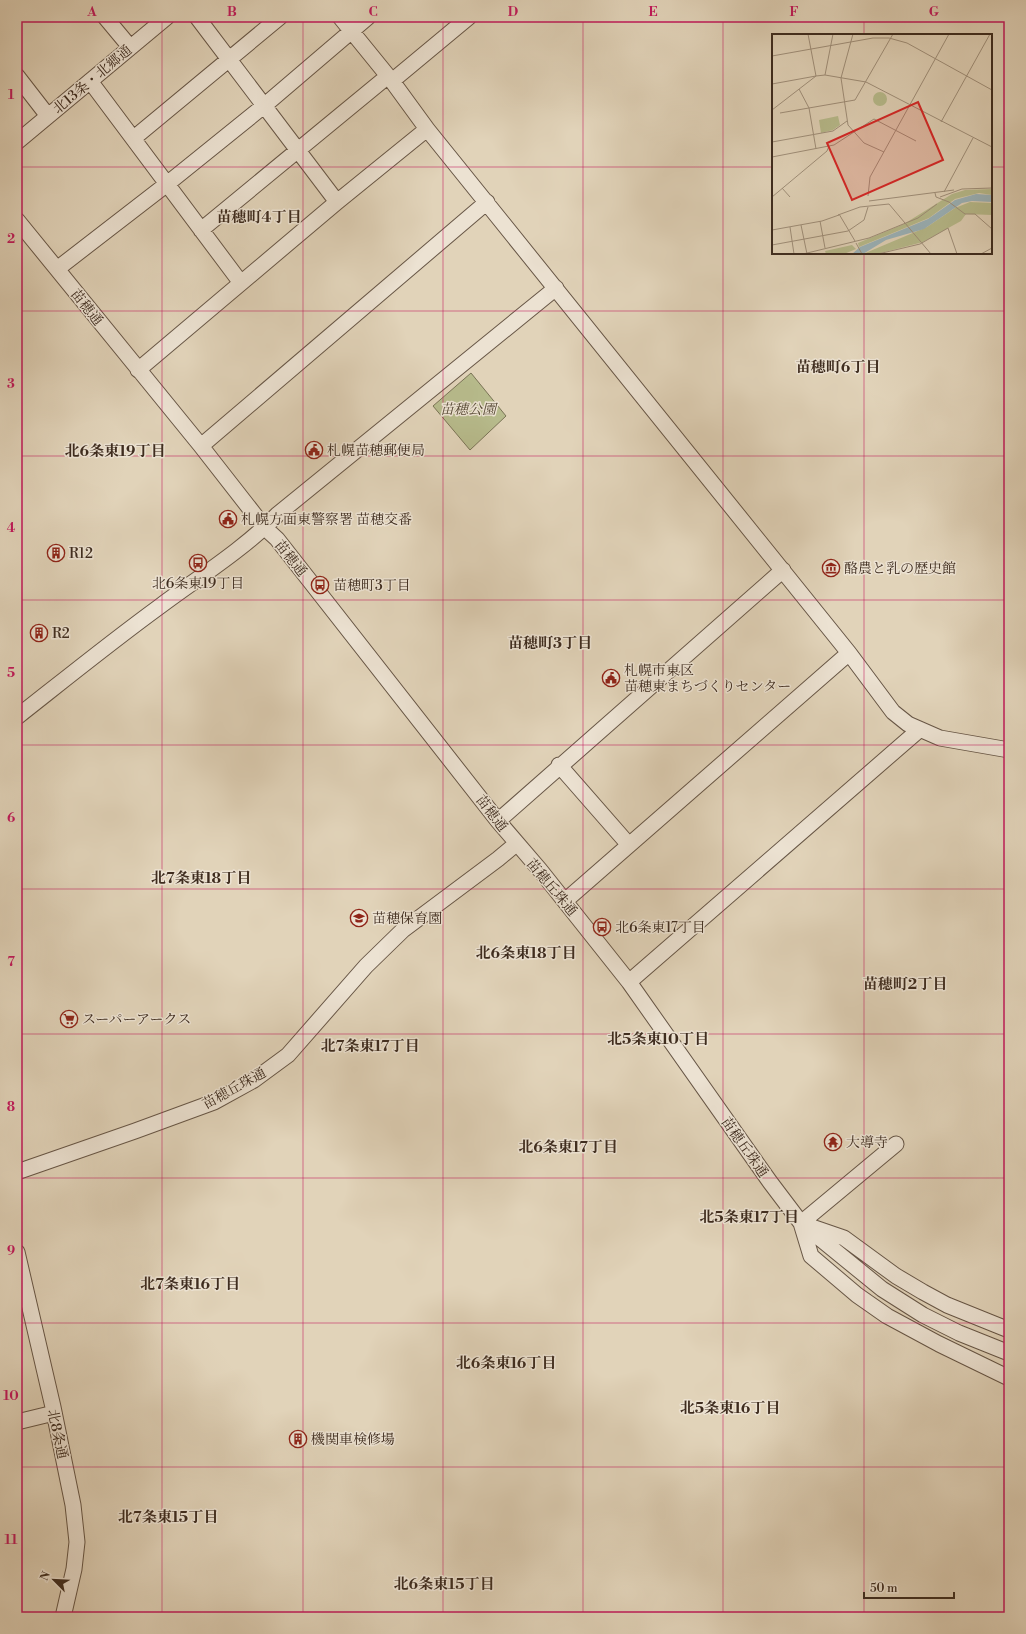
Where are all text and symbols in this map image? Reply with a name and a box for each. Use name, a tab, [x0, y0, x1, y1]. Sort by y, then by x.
text: A	[86, 4, 97, 20]
text: B	[227, 4, 237, 20]
text: C	[368, 4, 378, 20]
text: D	[508, 4, 518, 20]
text: E	[648, 4, 658, 20]
text: F	[789, 4, 799, 20]
text: G	[929, 4, 940, 20]
inset map	[772, 34, 992, 254]
street label: 北13条・北郷通	[49, 41, 136, 118]
text: 1	[8, 87, 15, 103]
district label: 苗穂町4丁目	[216, 208, 302, 227]
text: 2	[7, 231, 15, 247]
street label: 苗穂通	[66, 286, 106, 330]
district label: 苗穂町6丁目	[796, 358, 880, 377]
text: 3	[7, 376, 15, 392]
park label: 苗穂公園	[440, 401, 498, 419]
public building icon: 札幌苗穂郵便局	[304, 440, 324, 460]
district label: 北6条東19丁目	[65, 442, 165, 461]
place label: 札幌苗穂郵便局	[327, 442, 425, 460]
public building icon: 札幌方面東警察署 苗穂交番	[218, 509, 238, 529]
place label: 札幌方面東警察署 苗穂交番	[241, 511, 412, 529]
text: 4	[7, 520, 16, 536]
street label: 苗穂通	[270, 537, 310, 581]
building icon: R12	[46, 543, 66, 563]
place label: R12	[69, 545, 93, 563]
bus stop icon: 北6条東19丁目	[188, 553, 208, 573]
museum icon: 酪農と乳の歴史館	[821, 558, 841, 578]
place label: 酪農と乳の歴史館	[844, 560, 956, 578]
place label: 北6条東19丁目	[152, 575, 244, 593]
bus stop icon: 苗穂町3丁目	[310, 575, 330, 595]
place label: 苗穂町3丁目	[333, 577, 411, 595]
building icon: R2	[29, 623, 49, 643]
place label: R2	[52, 625, 70, 643]
district label: 苗穂町3丁目	[508, 634, 592, 653]
place label: 札幌市東区 苗穂東まちづくりセンター	[624, 662, 791, 696]
text: 5	[7, 665, 15, 681]
public building icon: 札幌市東区 苗穂東まちづくりセンター	[601, 668, 621, 688]
street label: 苗穂通	[471, 792, 511, 836]
text: 6	[7, 810, 15, 826]
street label: 苗穂丘珠通	[522, 855, 581, 920]
district label: 北7条東18丁目	[151, 869, 251, 888]
school or university icon: 苗穂保育園	[349, 908, 369, 928]
place label: 苗穂保育園	[372, 910, 442, 928]
bus stop icon: 北6条東17丁目	[592, 917, 612, 937]
place label: 北6条東17丁目	[615, 919, 706, 937]
district label: 北6条東18丁目	[476, 944, 576, 963]
text: 7	[7, 954, 15, 970]
district label: 苗穂町2丁目	[863, 975, 947, 994]
supermarket icon: スーパーアークス	[59, 1009, 79, 1029]
place label: スーパーアークス	[82, 1011, 191, 1029]
district label: 北5条東10丁目	[607, 1030, 709, 1049]
district label: 北7条東17丁目	[320, 1037, 420, 1056]
street label: 苗穂丘珠通	[200, 1064, 269, 1114]
text: 8	[7, 1099, 15, 1115]
street label: 苗穂丘珠通	[717, 1114, 772, 1181]
temple icon: 大導寺	[823, 1132, 843, 1152]
place label: 大導寺	[846, 1134, 888, 1152]
district label: 北6条東17丁目	[518, 1138, 618, 1157]
district label: 北5条東17丁目	[699, 1208, 799, 1227]
text: 9	[7, 1243, 15, 1259]
district label: 北7条東16丁目	[140, 1275, 240, 1294]
district label: 北6条東16丁目	[456, 1354, 556, 1373]
text: 10	[3, 1388, 19, 1404]
district label: 北5条東16丁目	[680, 1399, 780, 1418]
street label: 北8条通	[43, 1408, 71, 1461]
building icon: 機関車検修場	[288, 1429, 308, 1449]
place label: 機関車検修場	[311, 1431, 395, 1449]
district label: 北7条東15丁目	[118, 1508, 218, 1527]
text: 11	[5, 1532, 18, 1548]
north arrow	[34, 1560, 74, 1600]
text: N	[38, 1569, 54, 1583]
scale bar	[864, 1574, 954, 1600]
district label: 北6条東15丁目	[394, 1575, 494, 1594]
text: 50 m	[870, 1581, 898, 1596]

